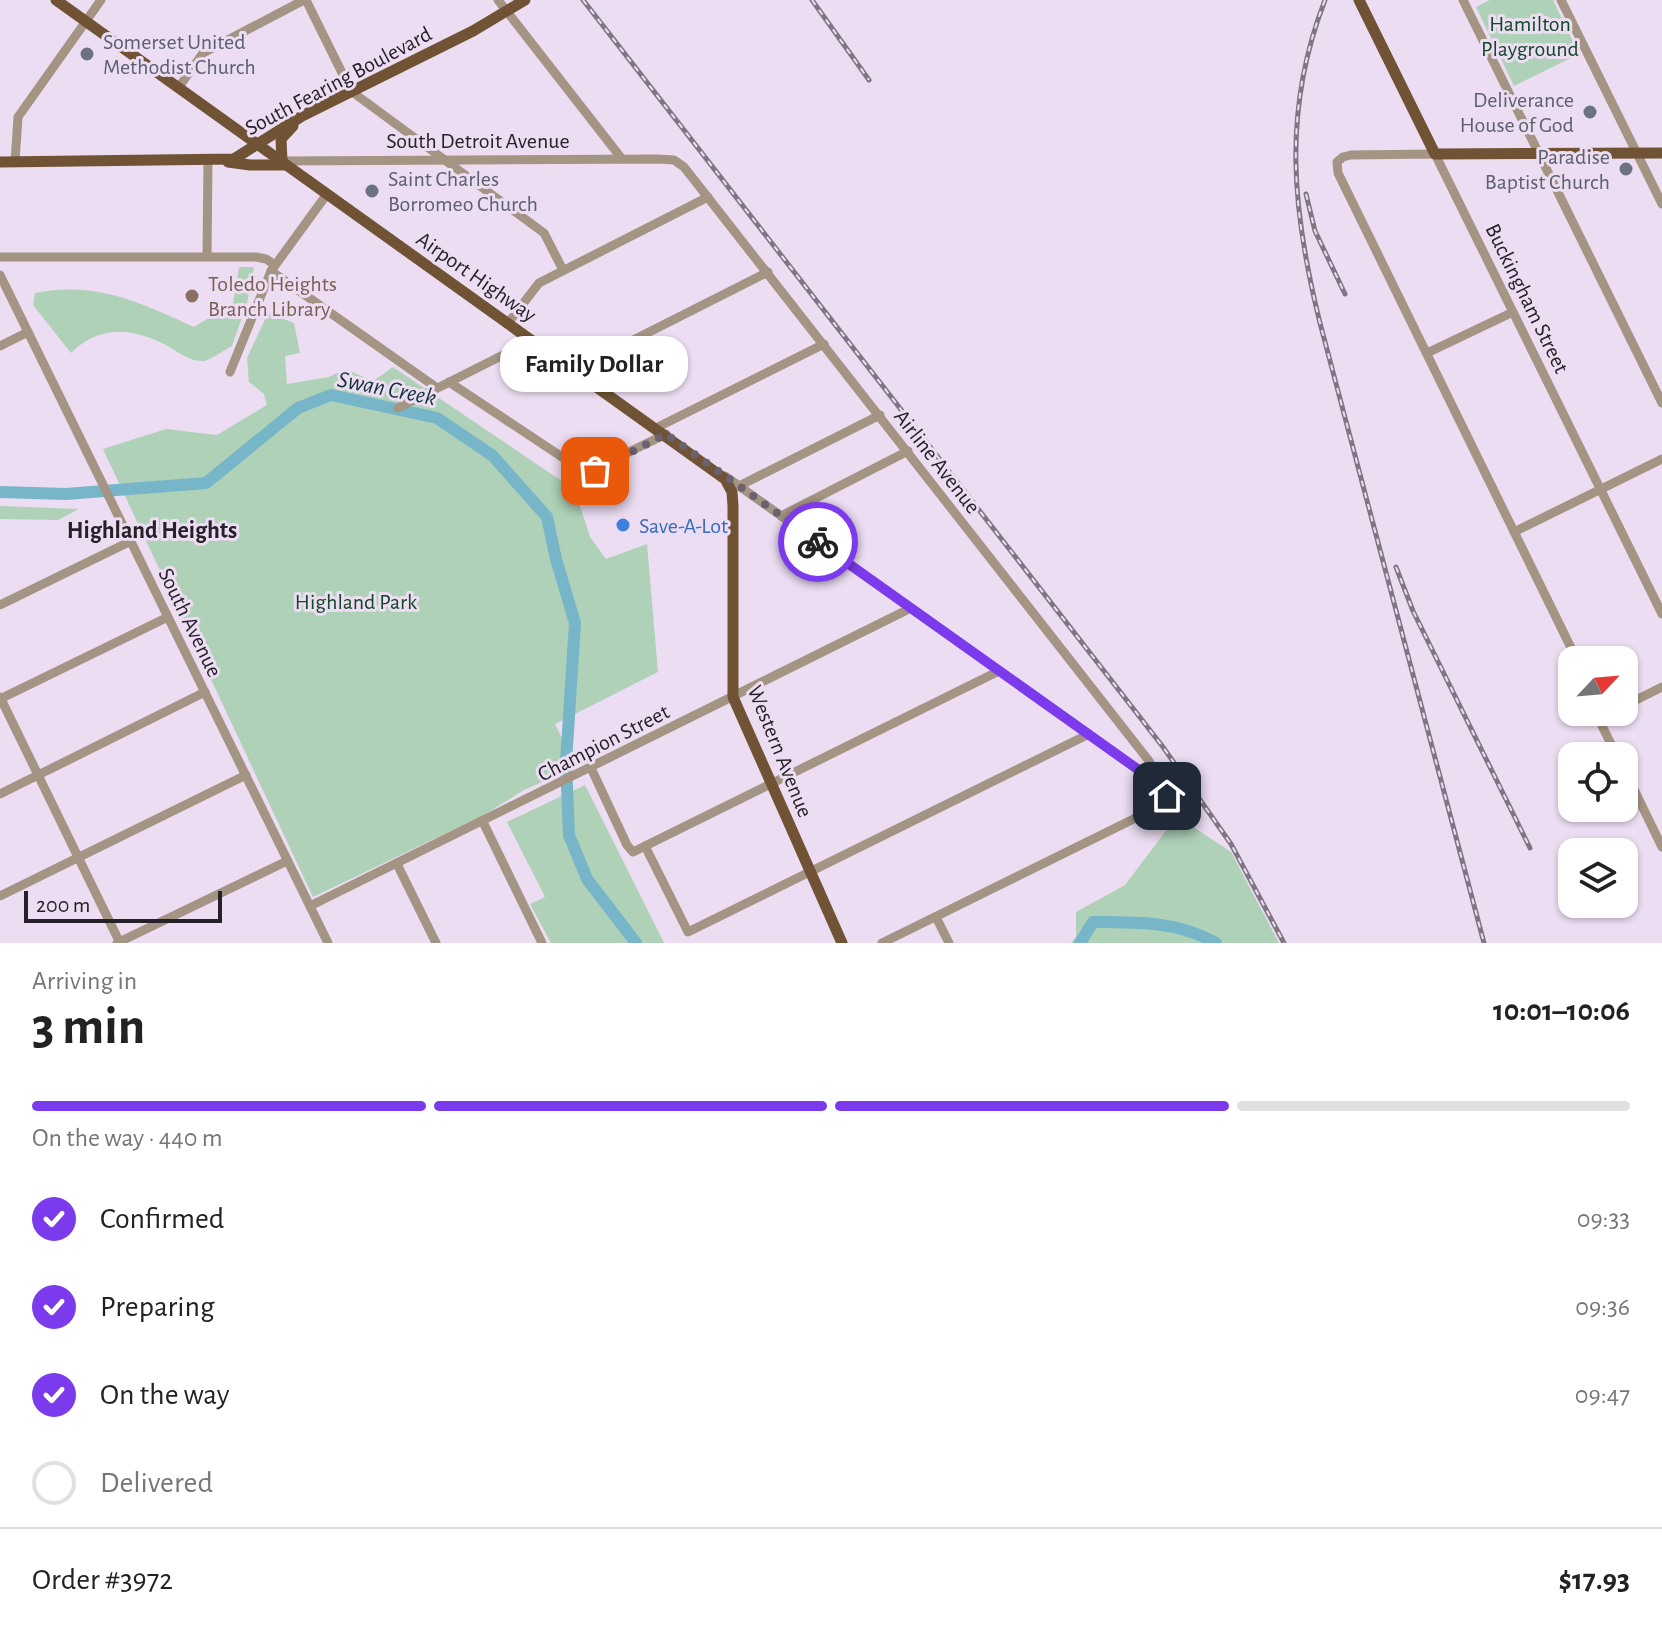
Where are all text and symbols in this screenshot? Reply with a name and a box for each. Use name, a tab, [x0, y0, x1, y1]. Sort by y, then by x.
park label: Hamilton Playground	[1481, 13, 1579, 60]
street label: South Fearing Boulevard	[242, 22, 435, 139]
place label: Somerset United Methodist Church	[103, 31, 256, 78]
marker: Somerset United Methodist Church	[78, 45, 96, 63]
place label: Deliverance House of God	[1460, 89, 1574, 136]
marker: Deliverance House of God	[1581, 103, 1599, 121]
street label: South Detroit Avenue	[386, 130, 570, 152]
place label: Paradise Baptist Church	[1485, 146, 1610, 193]
marker: Paradise Baptist Church	[1617, 160, 1635, 178]
place label: Saint Charles Borromeo Church	[388, 168, 538, 215]
marker: Saint Charles Borromeo Church	[363, 182, 381, 200]
street label: Buckingham Street	[1481, 220, 1573, 377]
street label: Airport Highway	[413, 228, 541, 326]
place label: Toledo Heights Branch Library	[208, 273, 337, 320]
marker: Toledo Heights Branch Library	[183, 287, 201, 305]
callout: Family Dollar	[501, 335, 689, 391]
text: Family Dollar	[525, 351, 663, 377]
water label: Swan Creek	[335, 368, 438, 410]
street label: Airline Avenue	[890, 406, 984, 518]
pin	[561, 437, 629, 505]
icon: bag	[573, 449, 617, 493]
courier	[778, 502, 858, 582]
place label: Save-A-Lot	[639, 515, 728, 537]
marker: Save-A-Lot	[614, 516, 632, 534]
district label: Highland Heights	[67, 519, 237, 543]
icon: bike	[796, 520, 840, 564]
street label: South Avenue	[154, 565, 226, 680]
park label: Highland Park	[295, 591, 417, 613]
north arrow	[1558, 646, 1638, 726]
map controls	[1558, 646, 1638, 918]
street label: Western Avenue	[744, 682, 817, 820]
street label: Champion Street	[534, 700, 673, 785]
button: locate	[1558, 742, 1638, 822]
pin	[1133, 762, 1201, 830]
icon: home	[1145, 774, 1189, 818]
button: layers	[1558, 838, 1638, 918]
scale bar	[24, 887, 222, 923]
text: 200 m	[36, 894, 90, 916]
text: Arriving in	[32, 968, 137, 994]
text: 10:01–10:06	[1493, 996, 1630, 1026]
text: 3 min	[32, 1001, 145, 1053]
text: On the way · 440 m	[32, 1125, 223, 1151]
icon: check	[32, 1197, 76, 1241]
text: Confirmed	[100, 1204, 224, 1234]
text: 09:33	[1577, 1206, 1630, 1232]
icon: check	[32, 1285, 76, 1329]
text: Preparing	[100, 1292, 215, 1322]
text: 09:36	[1575, 1294, 1630, 1320]
icon: check	[32, 1373, 76, 1417]
text: On the way	[100, 1380, 229, 1410]
text: 09:47	[1575, 1382, 1630, 1408]
text: Delivered	[100, 1468, 213, 1498]
text: Order #3972	[32, 1565, 173, 1595]
text: $17.93	[1558, 1565, 1630, 1595]

